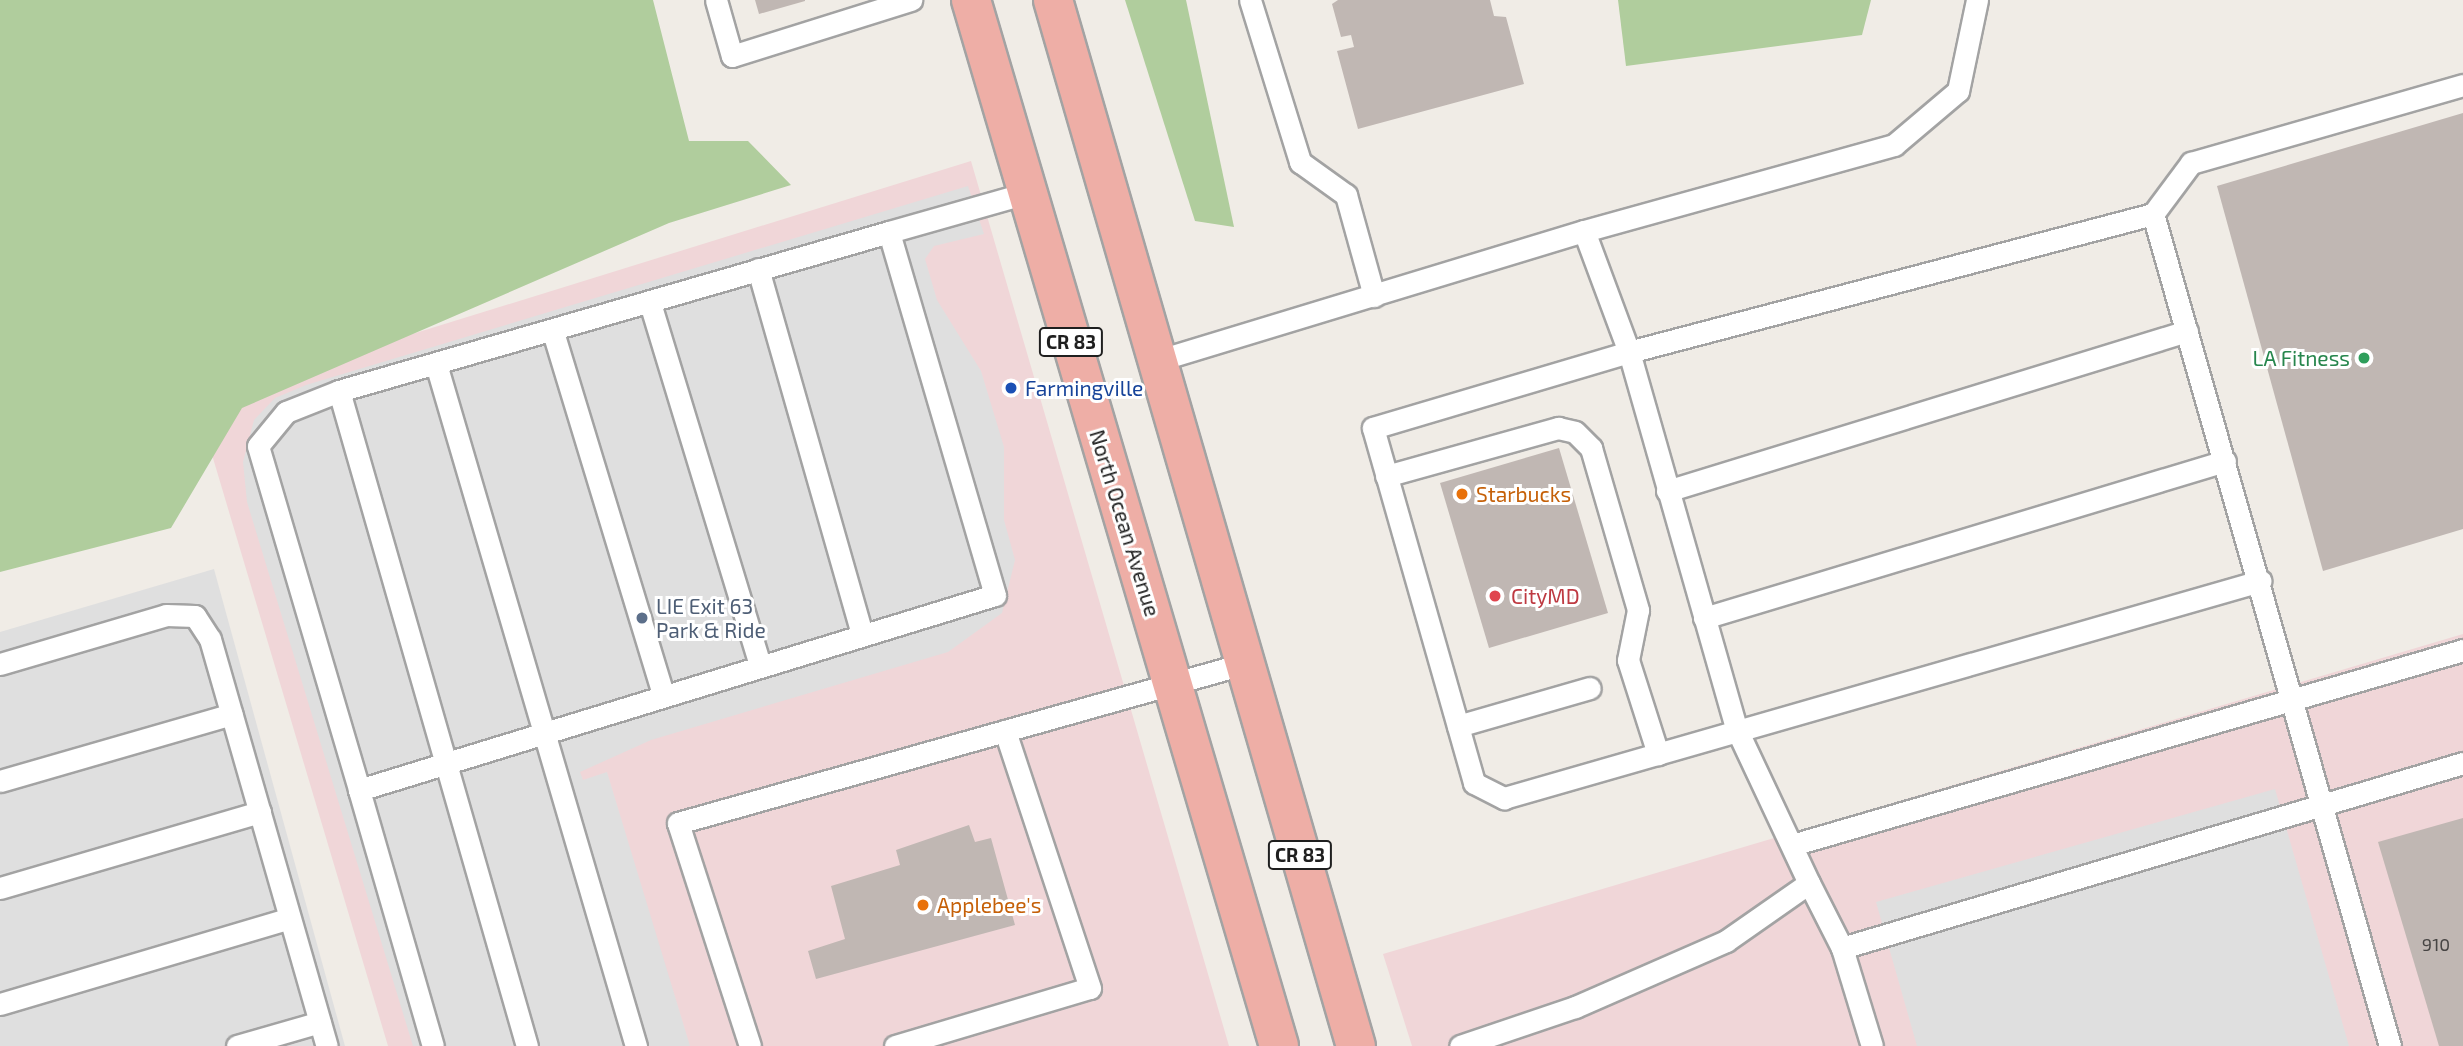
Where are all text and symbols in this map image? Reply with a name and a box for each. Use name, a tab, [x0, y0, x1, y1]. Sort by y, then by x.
road number: CR 83	[1038, 326, 1104, 358]
place label: LA Fitness	[2252, 345, 2350, 371]
marker: LA Fitness	[2356, 350, 2372, 366]
place label: Farmingville	[1025, 375, 1143, 401]
marker: Farmingville	[1003, 380, 1019, 396]
street label: North Ocean Avenue	[1085, 426, 1165, 620]
place label: Starbucks	[1476, 481, 1571, 507]
marker: Starbucks	[1454, 486, 1470, 502]
place label: CityMD	[1511, 583, 1580, 609]
marker: CityMD	[1485, 586, 1505, 606]
place label: LIE Exit 63 Park & Ride	[656, 593, 766, 643]
marker: LIE Exit 63 Park & Ride	[634, 610, 650, 626]
road number: CR 83	[1267, 840, 1333, 870]
place label: Applebee's	[937, 892, 1041, 918]
marker: Applebee's	[915, 897, 931, 913]
house number: 910	[2422, 933, 2450, 955]

